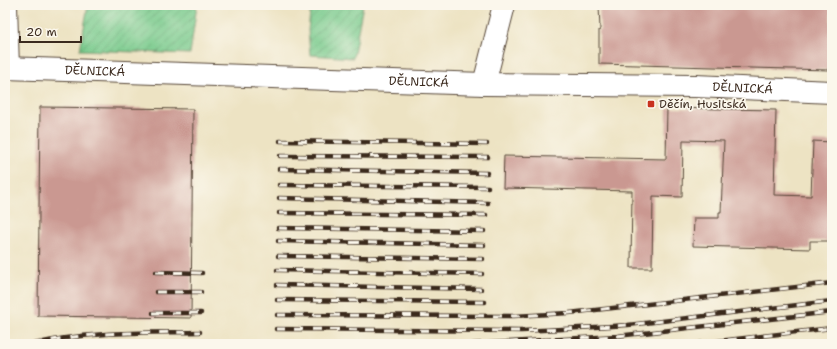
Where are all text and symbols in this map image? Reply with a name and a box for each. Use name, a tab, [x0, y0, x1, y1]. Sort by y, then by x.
scale bar	[20, 18, 81, 44]
text: 20 m	[26, 24, 57, 40]
street label: DĚLNICKÁ	[65, 62, 126, 80]
street label: DĚLNICKÁ	[388, 73, 449, 91]
street label: DĚLNICKÁ	[712, 79, 773, 97]
place label: Děčín, Husitská	[659, 96, 747, 112]
marker: Děčín, Husitská	[646, 99, 656, 109]

